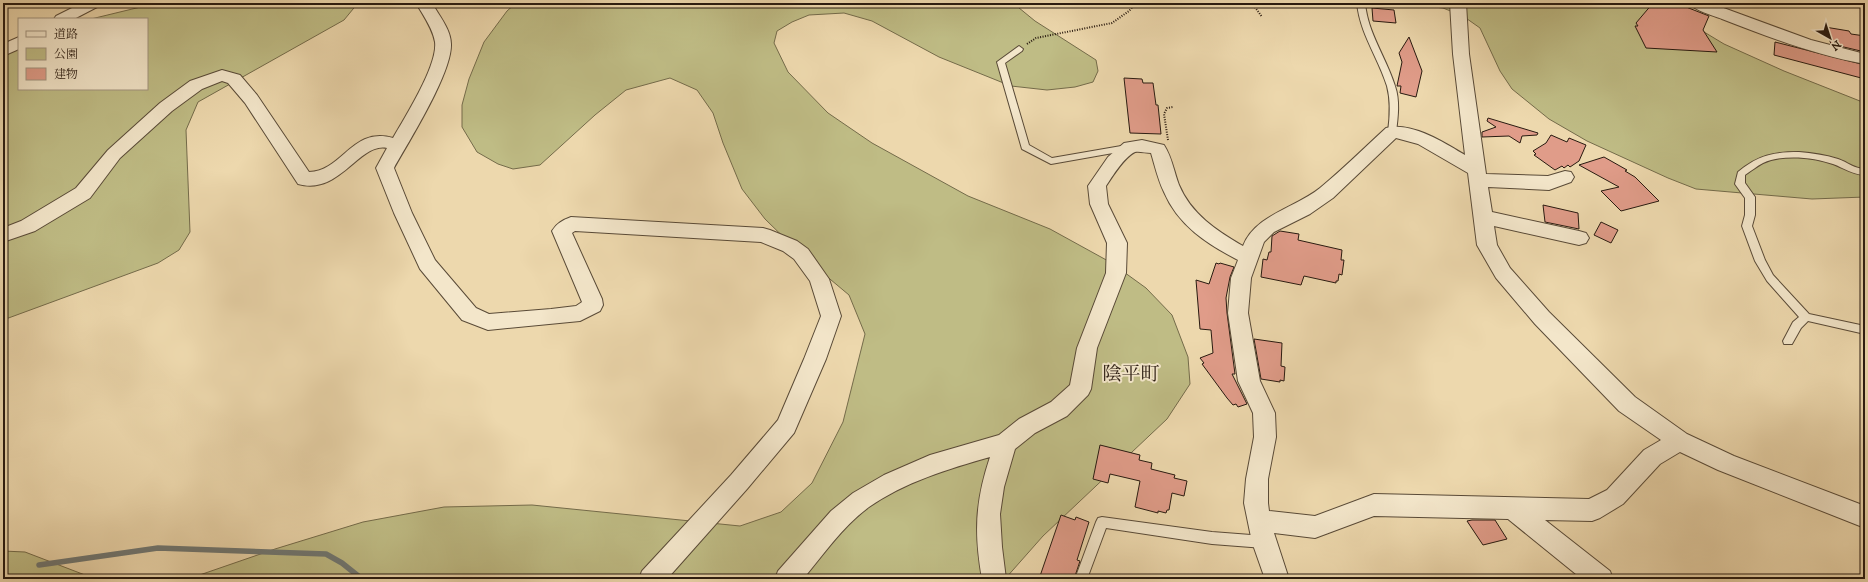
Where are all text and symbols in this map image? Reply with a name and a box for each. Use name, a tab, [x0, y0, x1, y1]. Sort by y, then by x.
legend	[18, 18, 148, 90]
north arrow	[1810, 18, 1850, 58]
text: 道路	[54, 27, 78, 42]
text: N	[1828, 37, 1844, 53]
text: 公園	[54, 47, 78, 62]
text: 建物	[54, 67, 78, 82]
district label: 陰平町	[1102, 363, 1160, 386]

